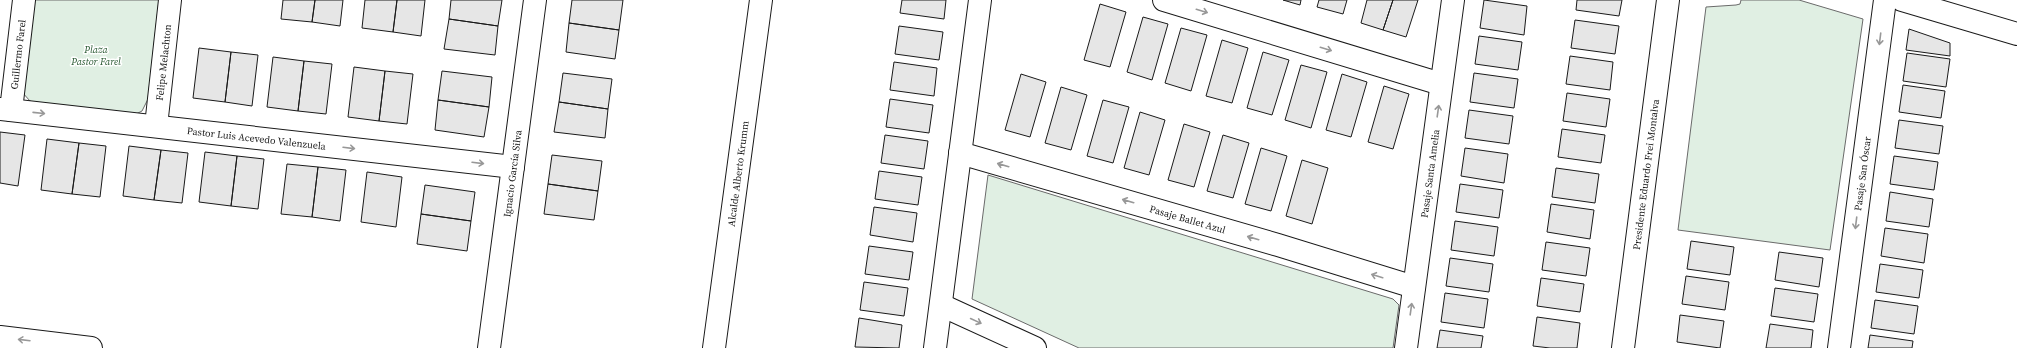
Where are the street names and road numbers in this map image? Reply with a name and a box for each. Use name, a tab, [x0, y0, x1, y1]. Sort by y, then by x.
street label: Guillermo Farel	[7, 19, 28, 90]
street label: Felipe Melachton	[152, 23, 174, 101]
street label: Presidente Eduardo Frei Montalva	[1629, 97, 1662, 251]
street label: Alcalde Alberto Krumm	[724, 120, 751, 227]
street label: Pastor Luis Acevedo Valenzuela	[186, 124, 328, 152]
street label: Ignacio García Silva	[500, 128, 524, 218]
street label: Pasaje Santa Amelia	[1417, 128, 1442, 219]
street label: Pasaje San Óscar	[1851, 135, 1874, 211]
street label: Pasaje Ballet Azul	[1148, 202, 1227, 236]

